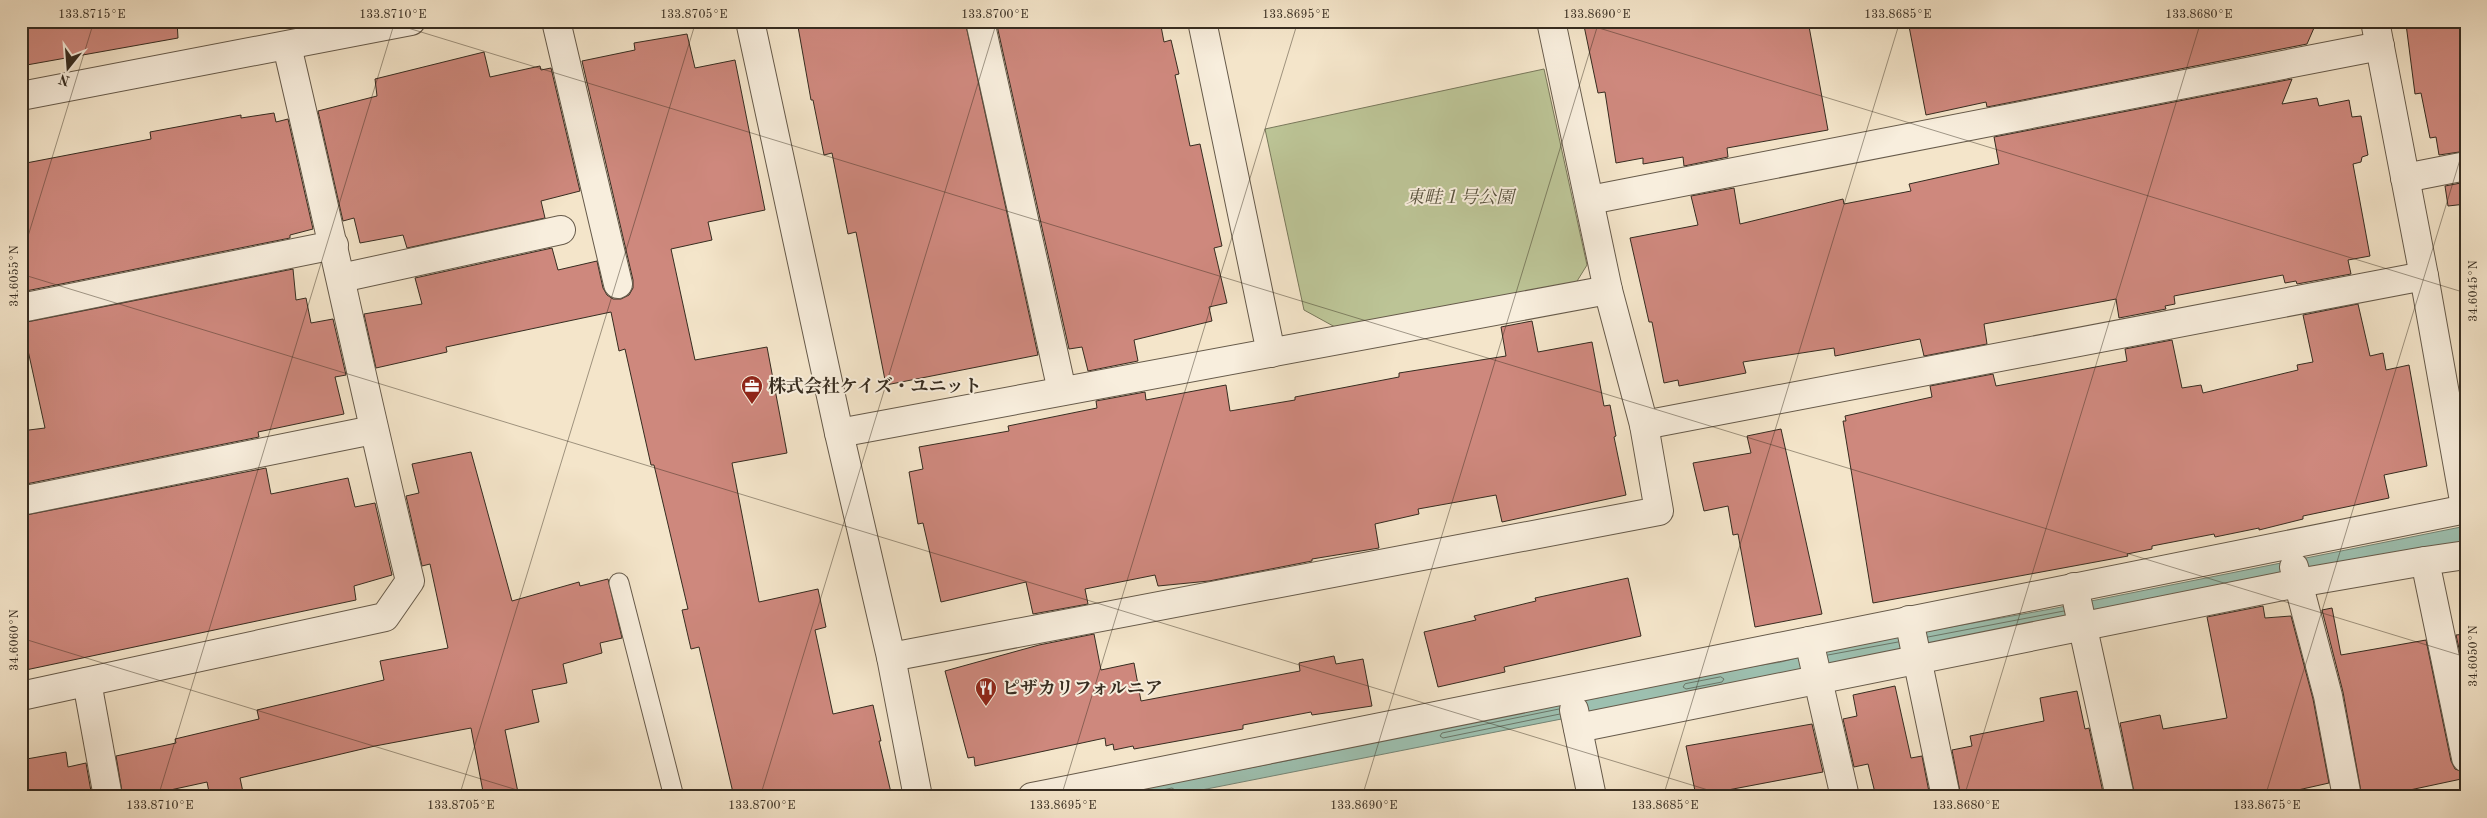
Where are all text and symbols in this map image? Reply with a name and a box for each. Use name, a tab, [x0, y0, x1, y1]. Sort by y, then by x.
text: 133.8715°E	[58, 8, 126, 21]
text: 133.8705°E	[660, 8, 728, 21]
text: 133.8695°E	[1262, 8, 1330, 21]
text: 133.8685°E	[1864, 8, 1932, 21]
text: 133.8710°E	[359, 9, 427, 21]
text: 133.8700°E	[961, 9, 1029, 21]
text: 133.8690°E	[1563, 9, 1631, 21]
text: 133.8680°E	[2165, 9, 2233, 21]
north arrow	[42, 42, 92, 92]
text: N	[57, 71, 72, 88]
park label: 東畦１号公園	[1406, 187, 1517, 207]
text: 34.6055°N	[8, 245, 21, 307]
text: 34.6045°N	[2467, 260, 2480, 322]
office icon: 株式会社ケイズ・ユニット	[740, 374, 764, 405]
place label: 株式会社ケイズ・ユニット	[768, 376, 982, 396]
text: 34.6060°N	[9, 609, 21, 671]
text: 34.6050°N	[2467, 625, 2480, 687]
restaurant icon: ピザカリフォルニア	[974, 676, 998, 707]
place label: ピザカリフォルニア	[1002, 678, 1163, 698]
text: 133.8705°E	[427, 799, 495, 812]
text: 133.8695°E	[1029, 799, 1097, 812]
text: 133.8685°E	[1631, 799, 1699, 812]
text: 133.8675°E	[2233, 799, 2301, 812]
text: 133.8710°E	[126, 800, 194, 812]
text: 133.8700°E	[728, 800, 796, 812]
text: 133.8690°E	[1330, 800, 1398, 812]
text: 133.8680°E	[1932, 800, 2000, 812]

